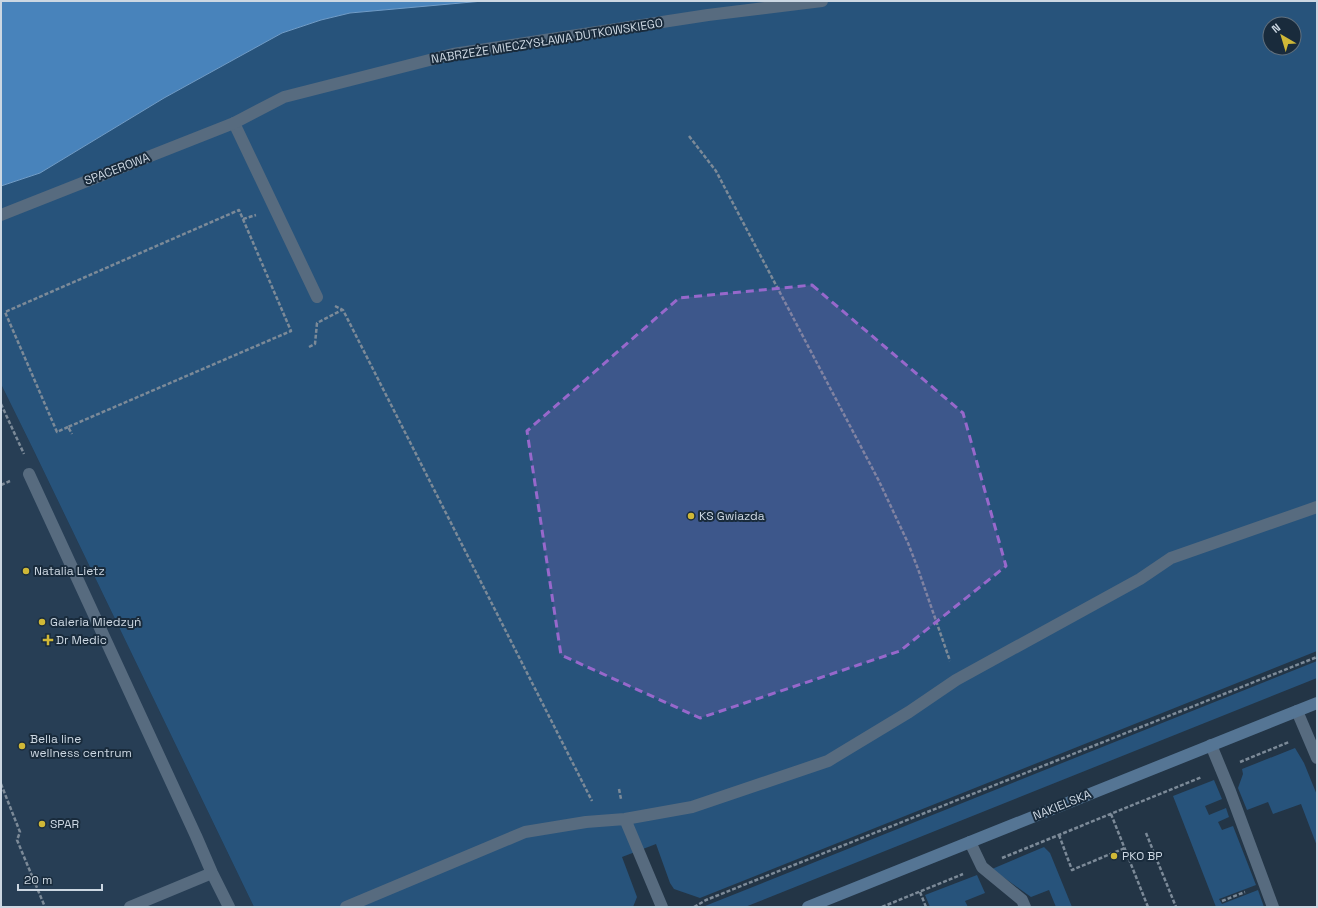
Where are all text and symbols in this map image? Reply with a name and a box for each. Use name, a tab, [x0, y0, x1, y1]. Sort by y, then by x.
street label: NABRZEŻE MIECZYSŁAWA DUTKOWSKIEGO	[430, 15, 664, 67]
north arrow	[1262, 16, 1302, 56]
text: N	[1269, 20, 1283, 36]
street label: SPACEROWA	[82, 149, 153, 189]
place label: KS Gwiazda	[699, 508, 765, 524]
marker: KS Gwiazda	[686, 511, 696, 521]
place label: Natalia Lietz	[34, 563, 105, 579]
marker: Natalia Lietz	[21, 566, 31, 576]
place label: Galeria Miedzyń	[50, 614, 141, 630]
marker: Galeria Miedzyń	[37, 617, 47, 627]
place label: Dr Medic	[56, 632, 107, 648]
marker: Dr Medic	[43, 635, 53, 645]
place label: Bella line wellness centrum	[30, 731, 132, 761]
marker: Bella line wellness centrum	[17, 741, 27, 751]
street label: NAKIELSKA	[1031, 786, 1094, 824]
place label: SPAR	[50, 816, 79, 832]
marker: SPAR	[37, 819, 47, 829]
place label: PKO BP	[1122, 848, 1162, 864]
marker: PKO BP	[1109, 851, 1119, 861]
scale bar	[18, 866, 102, 892]
text: 20 m	[24, 872, 52, 888]

